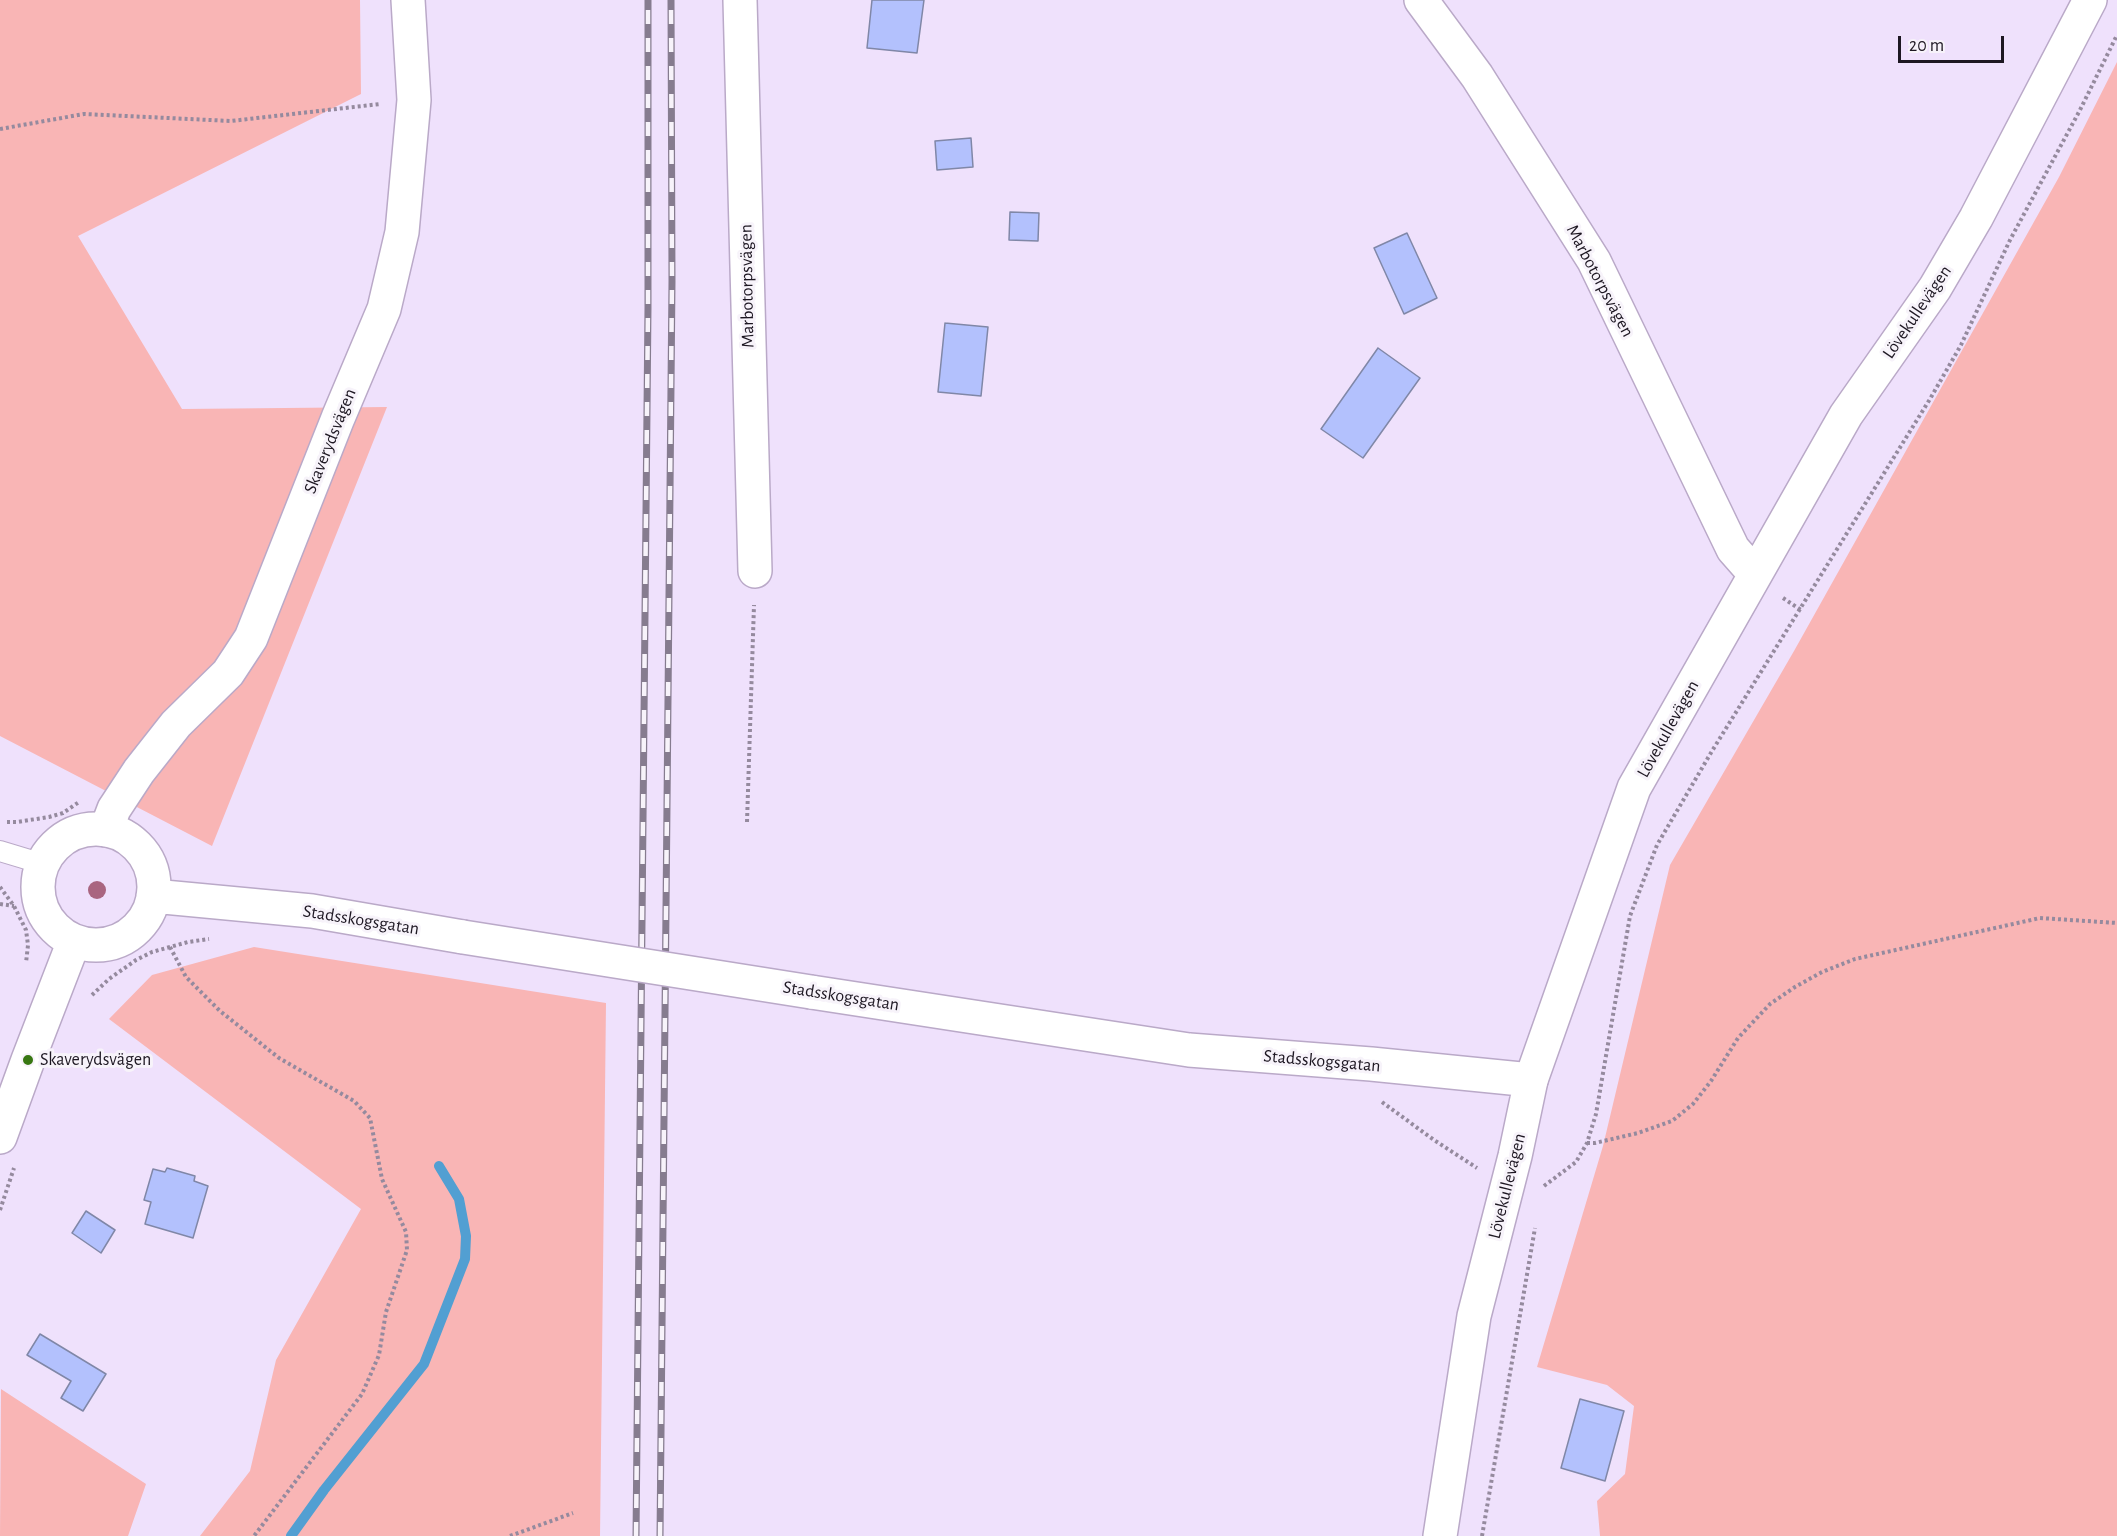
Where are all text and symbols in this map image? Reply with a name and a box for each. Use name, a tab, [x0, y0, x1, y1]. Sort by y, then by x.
scale bar	[1901, 24, 2008, 62]
text: 20 m	[1909, 37, 1944, 55]
street label: Marbotorpsvägen	[1561, 221, 1639, 341]
street label: Marbotorpsvägen	[735, 224, 759, 348]
street label: Lövekullevägen	[1878, 261, 1956, 363]
street label: Skaverydsvägen	[299, 385, 361, 497]
street label: Lövekullevägen	[1632, 677, 1704, 781]
street label: Stadsskogsgatan	[301, 900, 421, 940]
street label: Stadsskogsgatan	[781, 976, 901, 1016]
street label: Stadsskogsgatan	[1263, 1045, 1381, 1077]
place label: Skaverydsvägen	[40, 1049, 151, 1071]
marker: Skaverydsvägen	[21, 1053, 35, 1067]
street label: Lövekullevägen	[1483, 1131, 1531, 1241]

